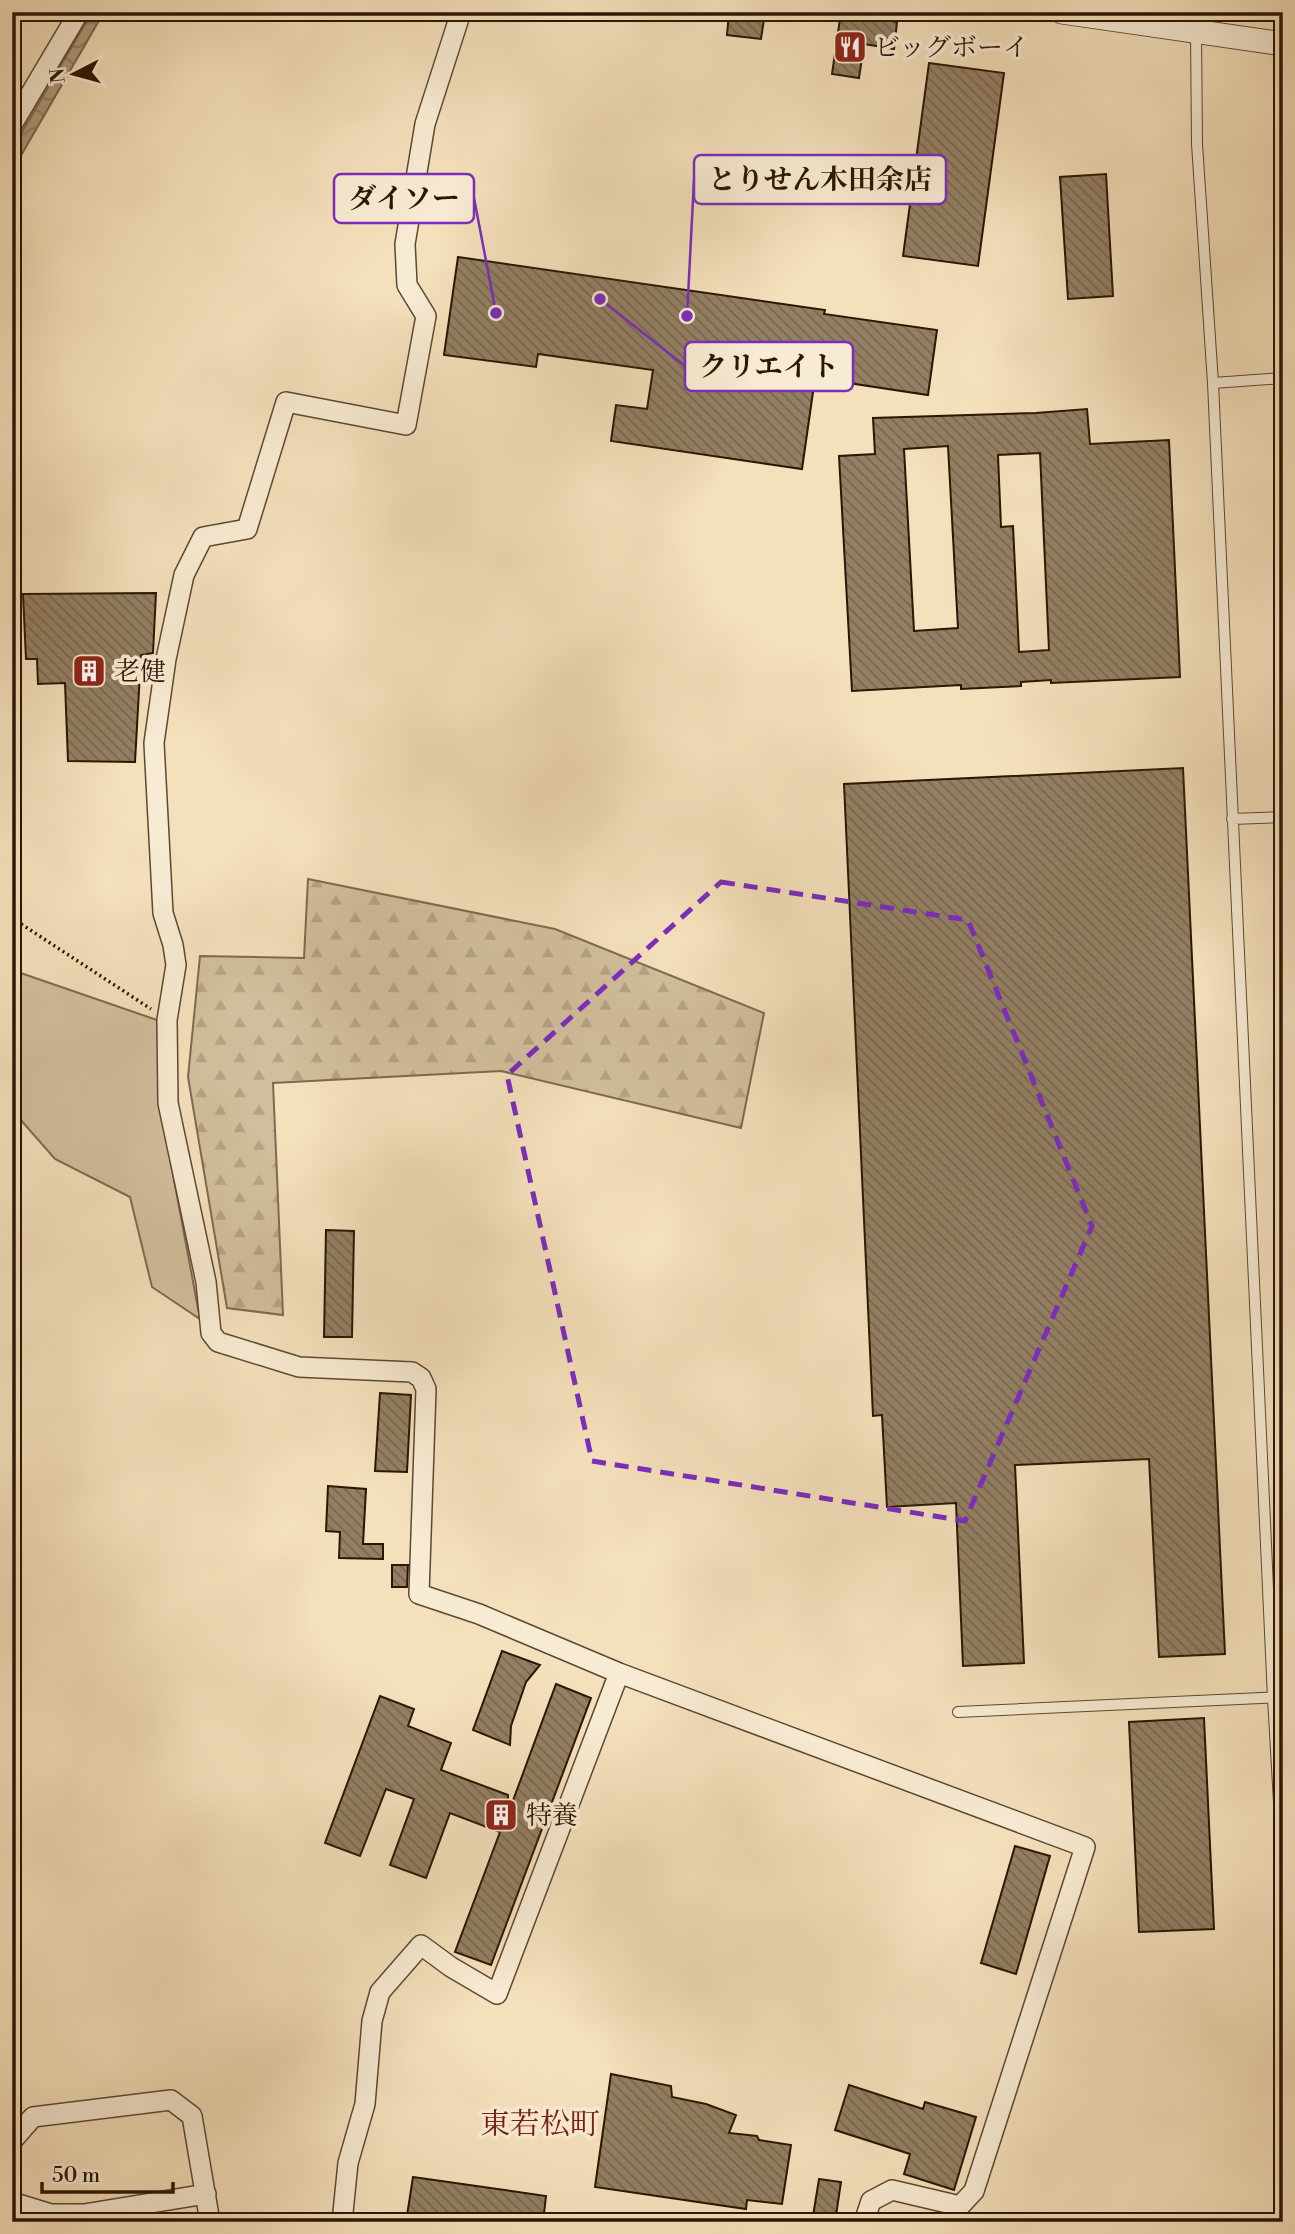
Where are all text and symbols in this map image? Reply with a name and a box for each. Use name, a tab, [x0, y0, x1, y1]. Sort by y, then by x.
restaurant icon: ビッグボーイ	[831, 28, 869, 66]
place label: ビッグボーイ	[874, 32, 1029, 64]
north arrow	[38, 38, 108, 108]
text: N	[45, 67, 71, 84]
callout: とりせん木田余店	[694, 155, 946, 204]
text: とりせん木田余店	[708, 163, 932, 198]
callout: ダイソー	[334, 174, 474, 223]
text: ダイソー	[348, 182, 460, 217]
callout: クリエイト	[685, 342, 853, 391]
text: クリエイト	[699, 350, 839, 385]
building icon: 老健	[70, 652, 108, 690]
place label: 老健	[114, 656, 166, 688]
building icon: 特養	[482, 1796, 520, 1834]
place label: 特養	[526, 1800, 578, 1832]
district label: 東若松町	[480, 2106, 600, 2144]
scale bar	[42, 2150, 173, 2194]
text: 50 m	[52, 2163, 100, 2189]

